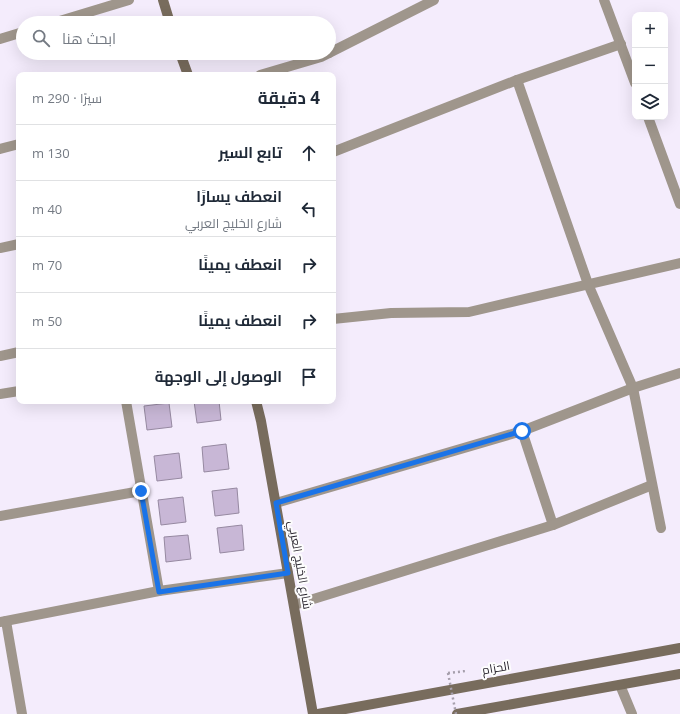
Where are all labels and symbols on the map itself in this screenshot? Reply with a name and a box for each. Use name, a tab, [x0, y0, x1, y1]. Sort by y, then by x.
route start	[513, 422, 531, 440]
route end	[132, 482, 150, 500]
street label: شارع الخليج العربي	[282, 519, 317, 611]
street label: الحزام	[481, 657, 511, 678]

